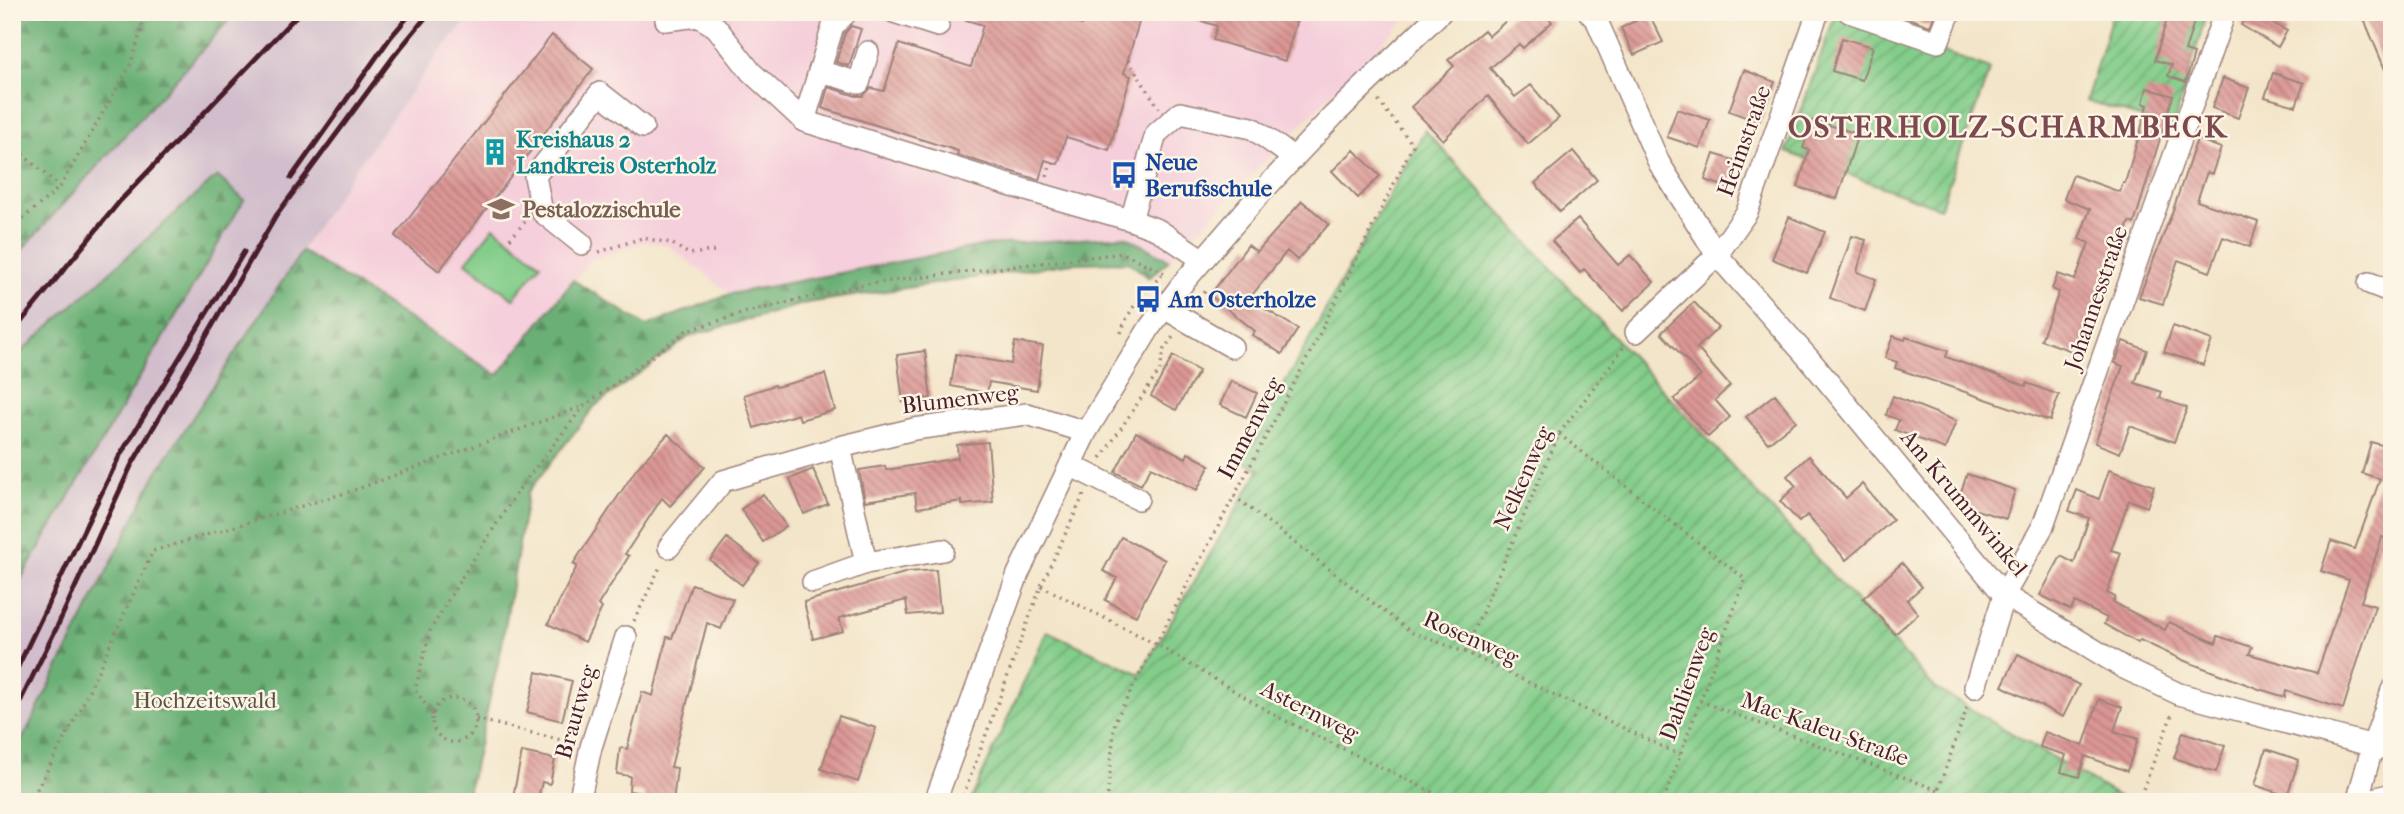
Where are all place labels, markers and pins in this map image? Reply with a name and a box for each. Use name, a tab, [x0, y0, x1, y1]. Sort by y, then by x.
place label: Kreishaus 2 Landkreis Osterholz	[516, 126, 717, 179]
building icon: Kreishaus 2 Landkreis Osterholz	[480, 137, 510, 167]
place label: Neue Berufsschule	[1145, 149, 1273, 202]
bus stop icon: Neue Berufsschule	[1109, 160, 1139, 190]
school or university icon: Pestalozzischule	[486, 194, 516, 224]
place label: Pestalozzischule	[522, 196, 681, 223]
bus stop icon: Am Osterholze	[1133, 284, 1163, 314]
place label: Am Osterholze	[1167, 286, 1317, 313]

